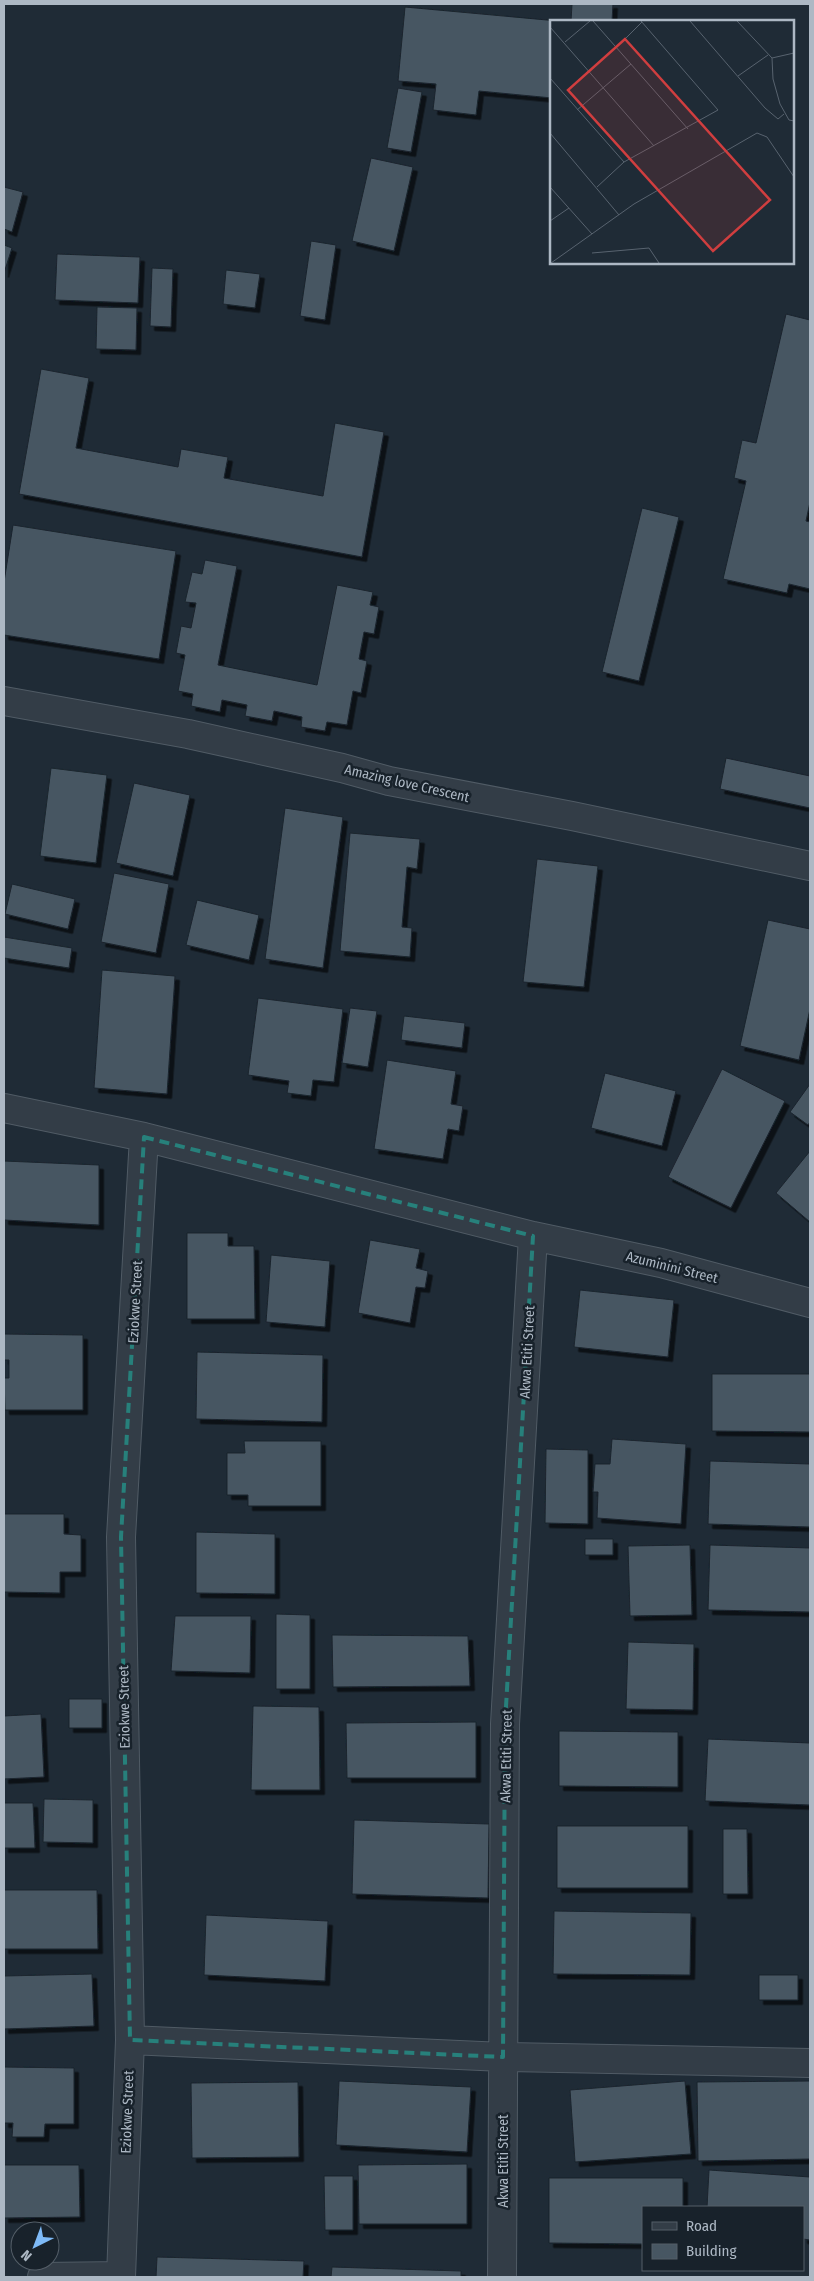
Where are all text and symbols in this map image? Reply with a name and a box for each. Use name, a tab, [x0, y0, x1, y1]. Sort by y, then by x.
inset map	[550, 20, 794, 264]
street label: Amazing love Crescent	[343, 761, 471, 806]
street label: Azuminini Street	[624, 1248, 720, 1287]
street label: Eziokwe Street	[125, 1260, 146, 1344]
street label: Akwa Etiti Street	[517, 1305, 538, 1399]
street label: Eziokwe Street	[115, 1665, 134, 1749]
street label: Akwa Etiti Street	[497, 1709, 516, 1803]
street label: Eziokwe Street	[118, 2070, 137, 2154]
street label: Akwa Etiti Street	[495, 2114, 512, 2208]
legend	[642, 2206, 804, 2271]
text: Road	[686, 2217, 717, 2235]
north arrow	[10, 2221, 60, 2271]
text: Building	[686, 2242, 737, 2260]
text: N	[18, 2246, 35, 2264]

